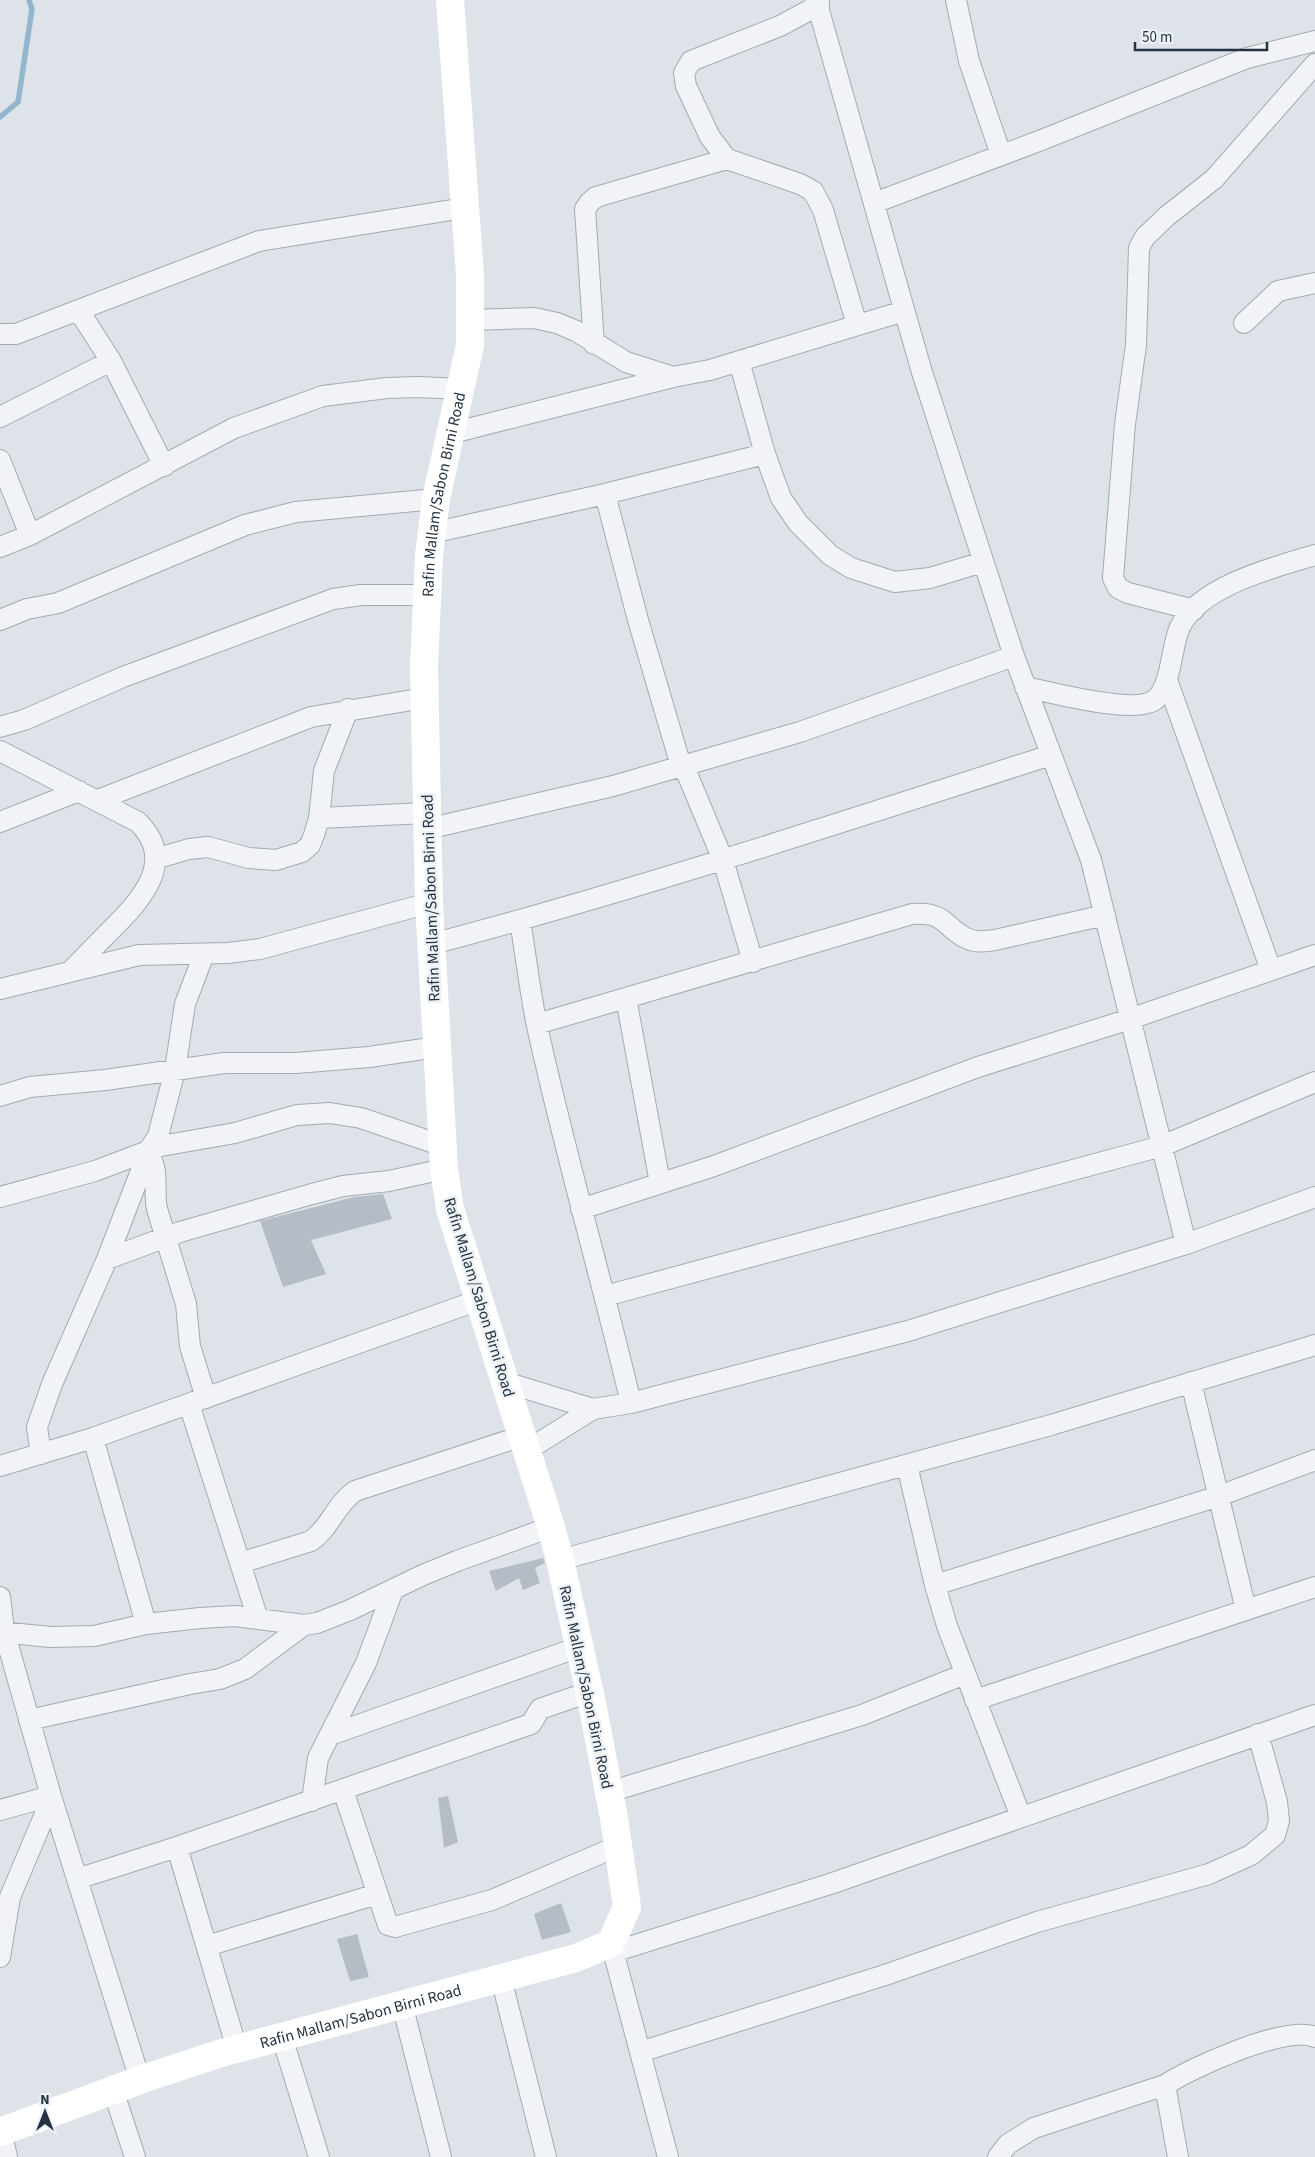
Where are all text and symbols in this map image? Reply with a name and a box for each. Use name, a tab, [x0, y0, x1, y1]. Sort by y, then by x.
scale bar	[1135, 20, 1268, 52]
text: 50 m	[1142, 27, 1172, 48]
street label: Rafin Mallam/Sabon Birni Road	[417, 390, 471, 598]
street label: Rafin Mallam/Sabon Birni Road	[416, 794, 446, 1002]
street label: Rafin Mallam/Sabon Birni Road	[438, 1195, 520, 1400]
street label: Rafin Mallam/Sabon Birni Road	[554, 1583, 618, 1791]
street label: Rafin Mallam/Sabon Birni Road	[257, 1979, 464, 2054]
north arrow	[20, 2087, 70, 2137]
text: N	[40, 2090, 50, 2110]

